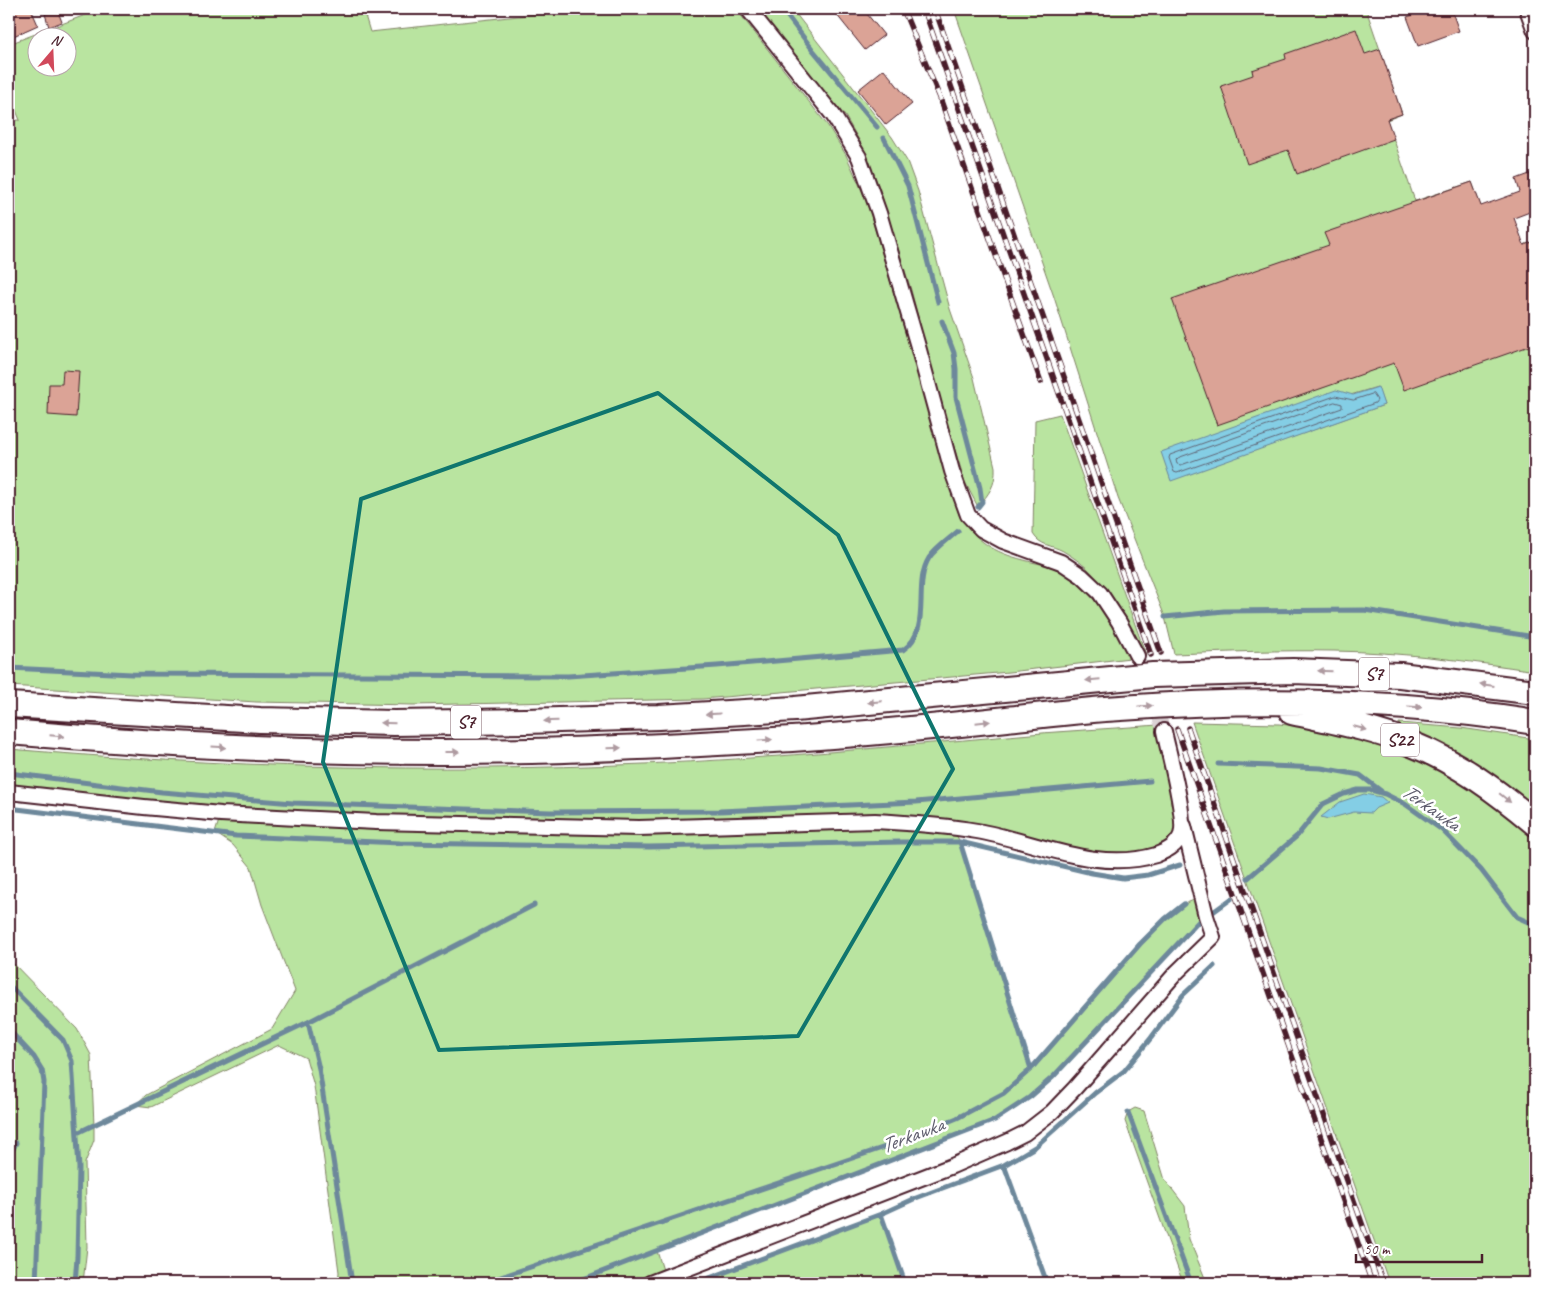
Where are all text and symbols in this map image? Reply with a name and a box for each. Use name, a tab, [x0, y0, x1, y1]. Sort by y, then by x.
north arrow	[28, 28, 78, 78]
text: N	[49, 31, 65, 50]
road number: S7	[1359, 658, 1389, 691]
one-way arrow	[1317, 667, 1333, 675]
one-way arrow	[1085, 676, 1101, 684]
one-way arrow	[1479, 681, 1495, 689]
one-way arrow	[867, 698, 883, 706]
one-way arrow	[1137, 702, 1153, 710]
one-way arrow	[1407, 703, 1423, 711]
road number: S7	[451, 706, 481, 739]
one-way arrow	[705, 710, 721, 718]
one-way arrow	[543, 717, 559, 725]
one-way arrow	[380, 718, 396, 726]
one-way arrow	[975, 718, 991, 726]
one-way arrow	[1352, 724, 1367, 732]
road number: S22	[1381, 724, 1419, 756]
one-way arrow	[50, 732, 66, 740]
one-way arrow	[758, 736, 774, 744]
one-way arrow	[212, 743, 228, 751]
one-way arrow	[607, 744, 623, 752]
one-way arrow	[444, 748, 460, 756]
water label: Terkawka	[1397, 778, 1467, 838]
one-way arrow	[1498, 793, 1512, 803]
water label: Terkawka	[877, 1110, 949, 1159]
scale bar	[1356, 1232, 1483, 1264]
text: 50 m	[1364, 1240, 1391, 1259]

